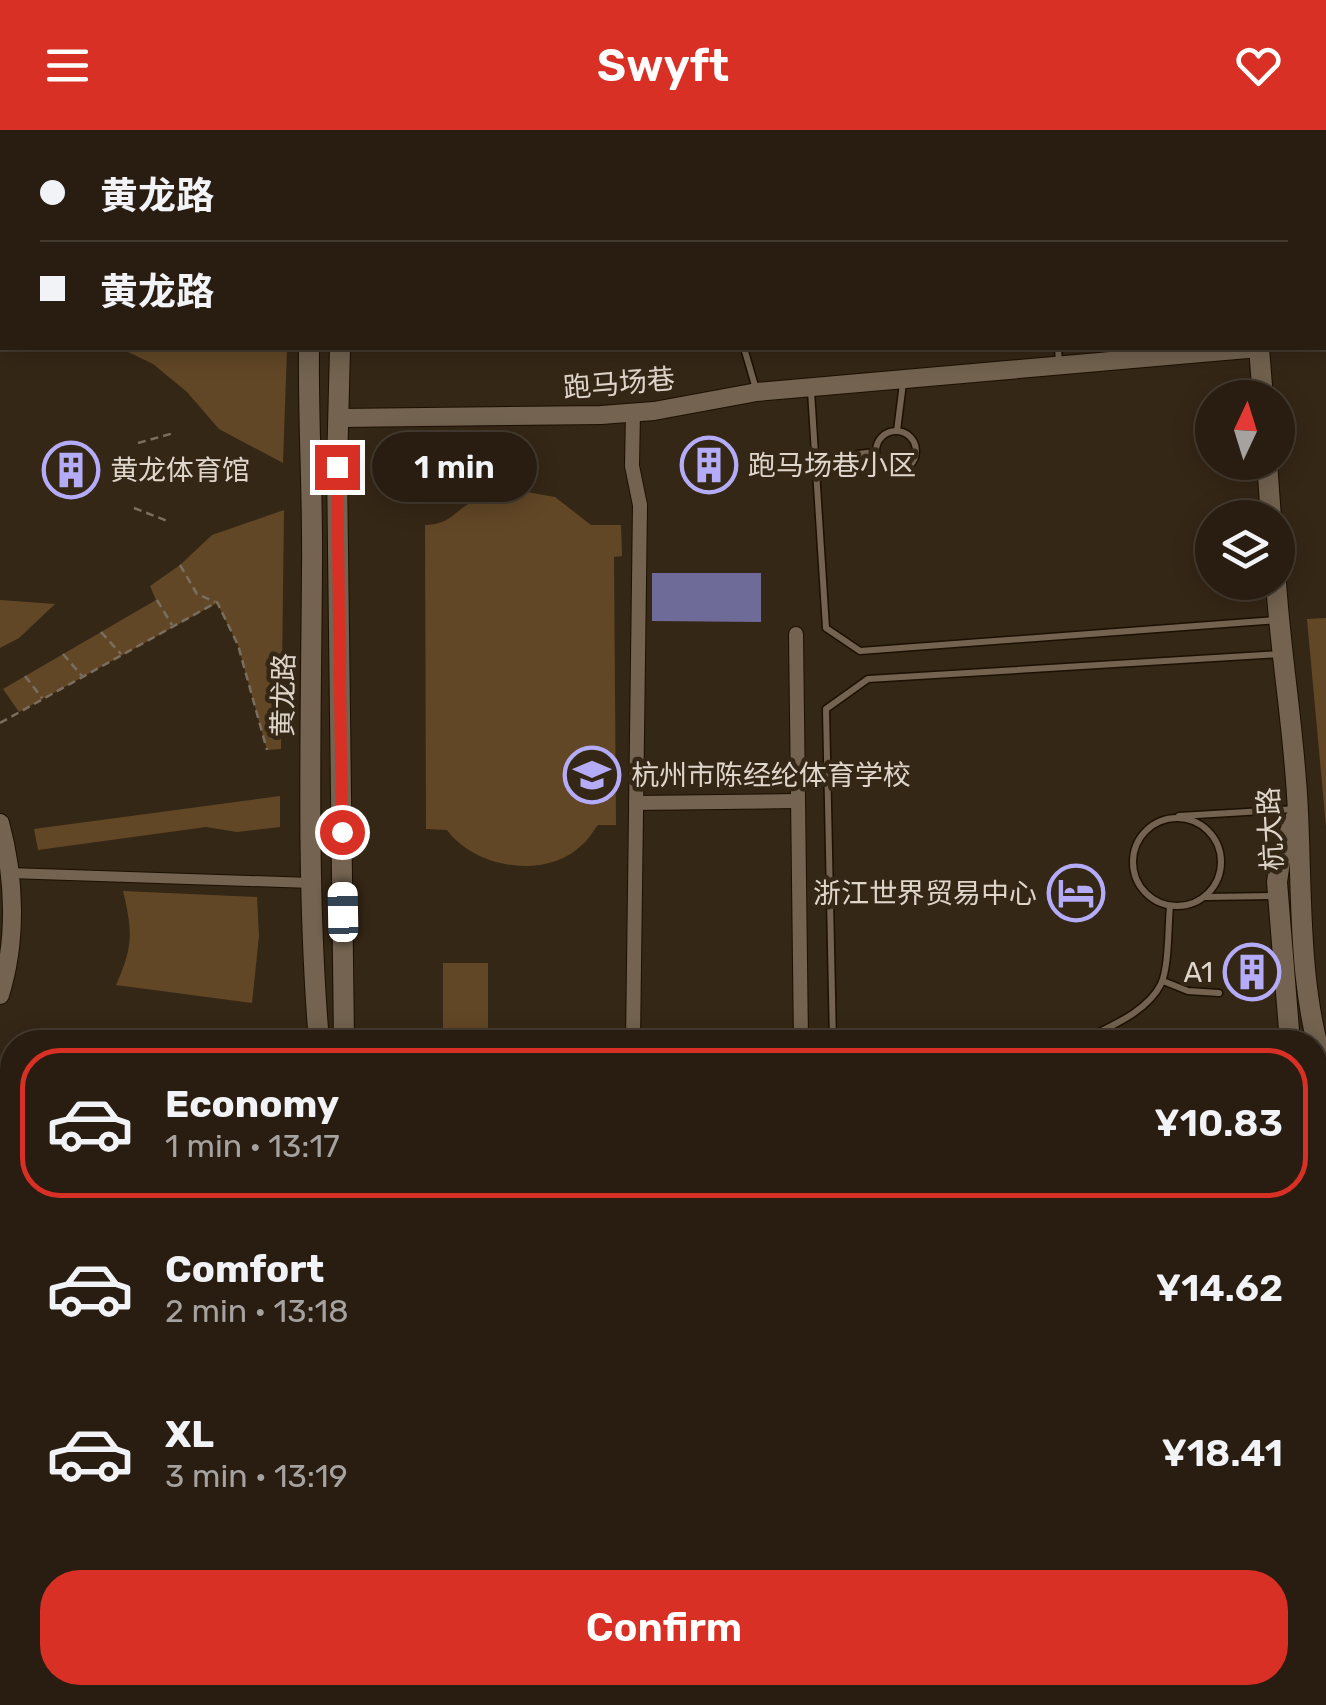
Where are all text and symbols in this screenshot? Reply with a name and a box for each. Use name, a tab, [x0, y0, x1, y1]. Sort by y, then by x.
icon: menu	[40, 38, 95, 93]
icon: heart	[1231, 38, 1286, 93]
text: Swyft	[597, 39, 729, 92]
text: 黄龙路	[100, 173, 214, 219]
text: 黄龙路	[100, 269, 214, 315]
street label: 跑马场巷	[562, 362, 676, 405]
north arrow	[1195, 380, 1295, 480]
map controls	[1195, 380, 1295, 600]
callout: 1 min	[372, 432, 537, 502]
building icon: 跑马场巷小区	[679, 435, 739, 495]
building icon: 黄龙体育馆	[41, 440, 101, 500]
route end	[315, 445, 360, 490]
text: 1 min	[414, 448, 495, 486]
place label: 跑马场巷小区	[748, 449, 916, 482]
place label: 黄龙体育馆	[110, 454, 250, 487]
button: layers	[1195, 500, 1295, 600]
street label: 黄龙路	[266, 653, 301, 737]
school or university icon: 杭州市陈经纶体育学校	[562, 745, 622, 805]
place label: 杭州市陈经纶体育学校	[631, 759, 911, 792]
street label: 杭大路	[1252, 786, 1289, 872]
route start	[320, 810, 365, 855]
hotel icon: 浙江世界贸易中心	[1046, 863, 1106, 923]
place label: 浙江世界贸易中心	[813, 877, 1037, 910]
car	[327, 882, 359, 942]
building icon: A1	[1222, 942, 1282, 1002]
place label: A1	[1183, 956, 1213, 989]
icon: car	[45, 1078, 135, 1168]
text: Economy	[165, 1081, 339, 1127]
text: ¥10.83	[1154, 1100, 1283, 1146]
text: 1 min · 13:17	[165, 1127, 340, 1165]
icon: car	[45, 1243, 135, 1333]
text: Comfort	[165, 1246, 324, 1292]
text: ¥14.62	[1156, 1265, 1283, 1311]
text: 2 min · 13:18	[165, 1292, 349, 1330]
icon: car	[45, 1408, 135, 1498]
text: XL	[165, 1411, 214, 1457]
text: ¥18.41	[1161, 1430, 1283, 1476]
text: 3 min · 13:19	[165, 1457, 348, 1495]
button: Confirm	[40, 1570, 1288, 1685]

